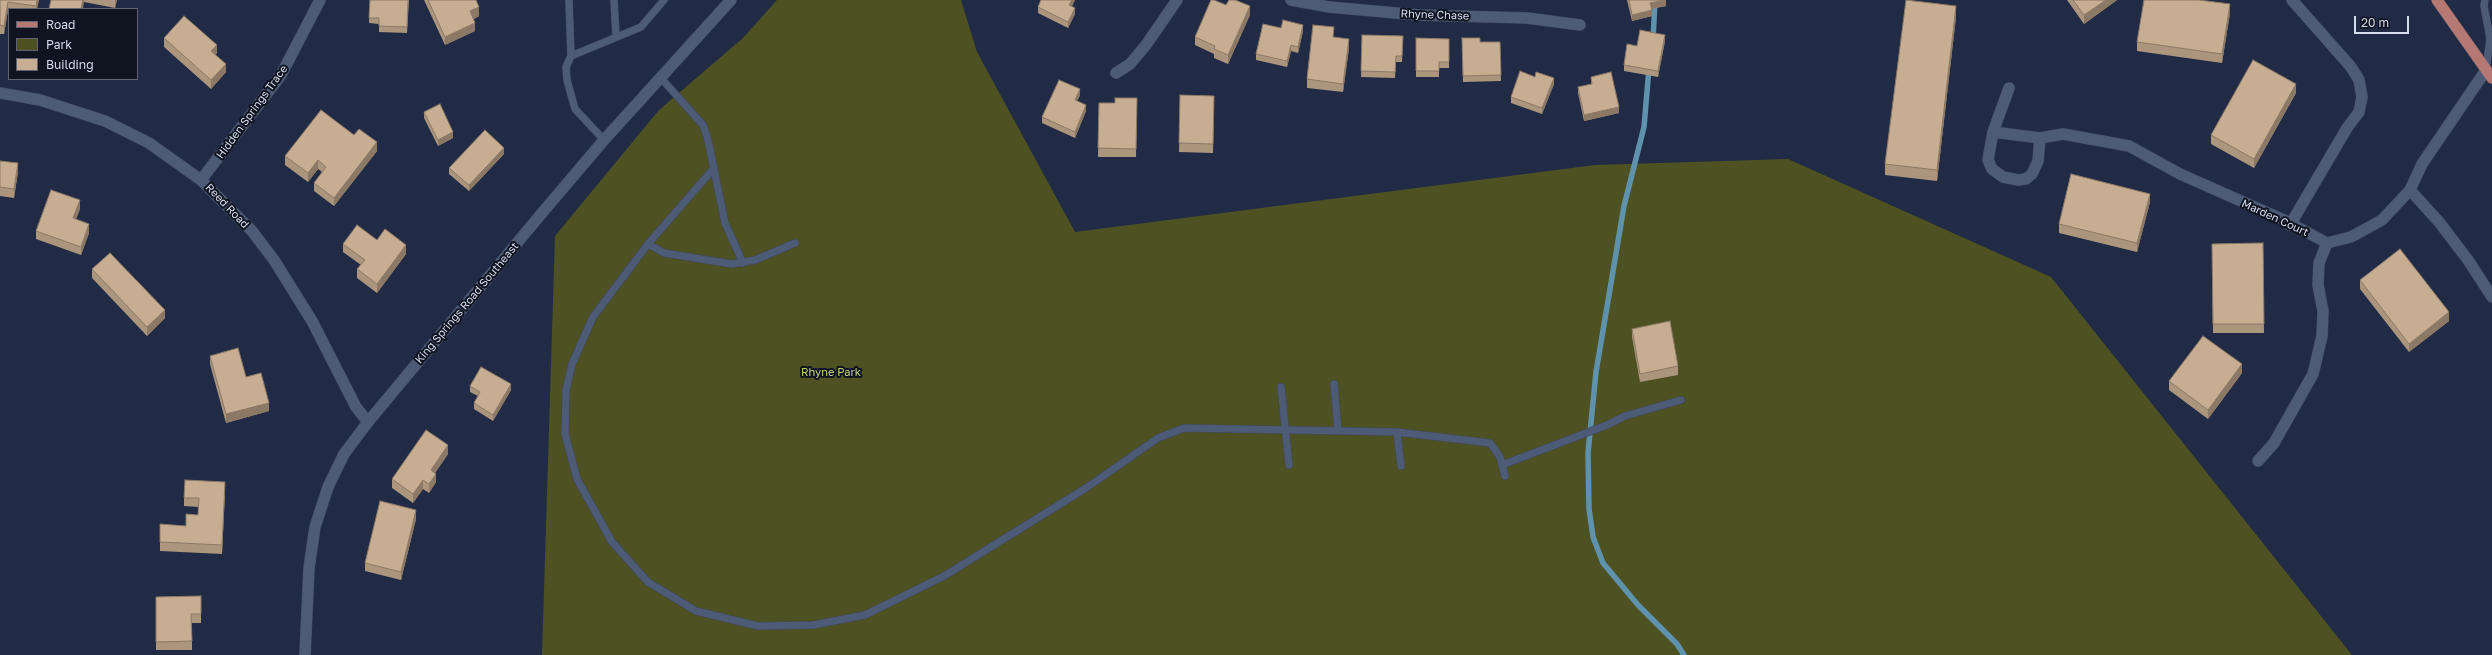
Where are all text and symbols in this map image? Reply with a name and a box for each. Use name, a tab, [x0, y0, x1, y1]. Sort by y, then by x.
street label: Rhyne Chase	[1400, 7, 1470, 23]
legend	[8, 8, 138, 80]
scale bar	[2356, 8, 2411, 34]
text: 20 m	[2361, 15, 2389, 30]
text: Road	[46, 17, 75, 32]
text: Park	[46, 37, 72, 52]
text: Building	[46, 57, 94, 72]
street label: Hidden Springs Trace	[214, 63, 290, 161]
street label: Reed Road	[203, 181, 251, 231]
street label: Marden Court	[2240, 197, 2310, 239]
street label: King Springs Road Southeast	[412, 240, 522, 366]
park label: Rhyne Park	[801, 366, 861, 380]

